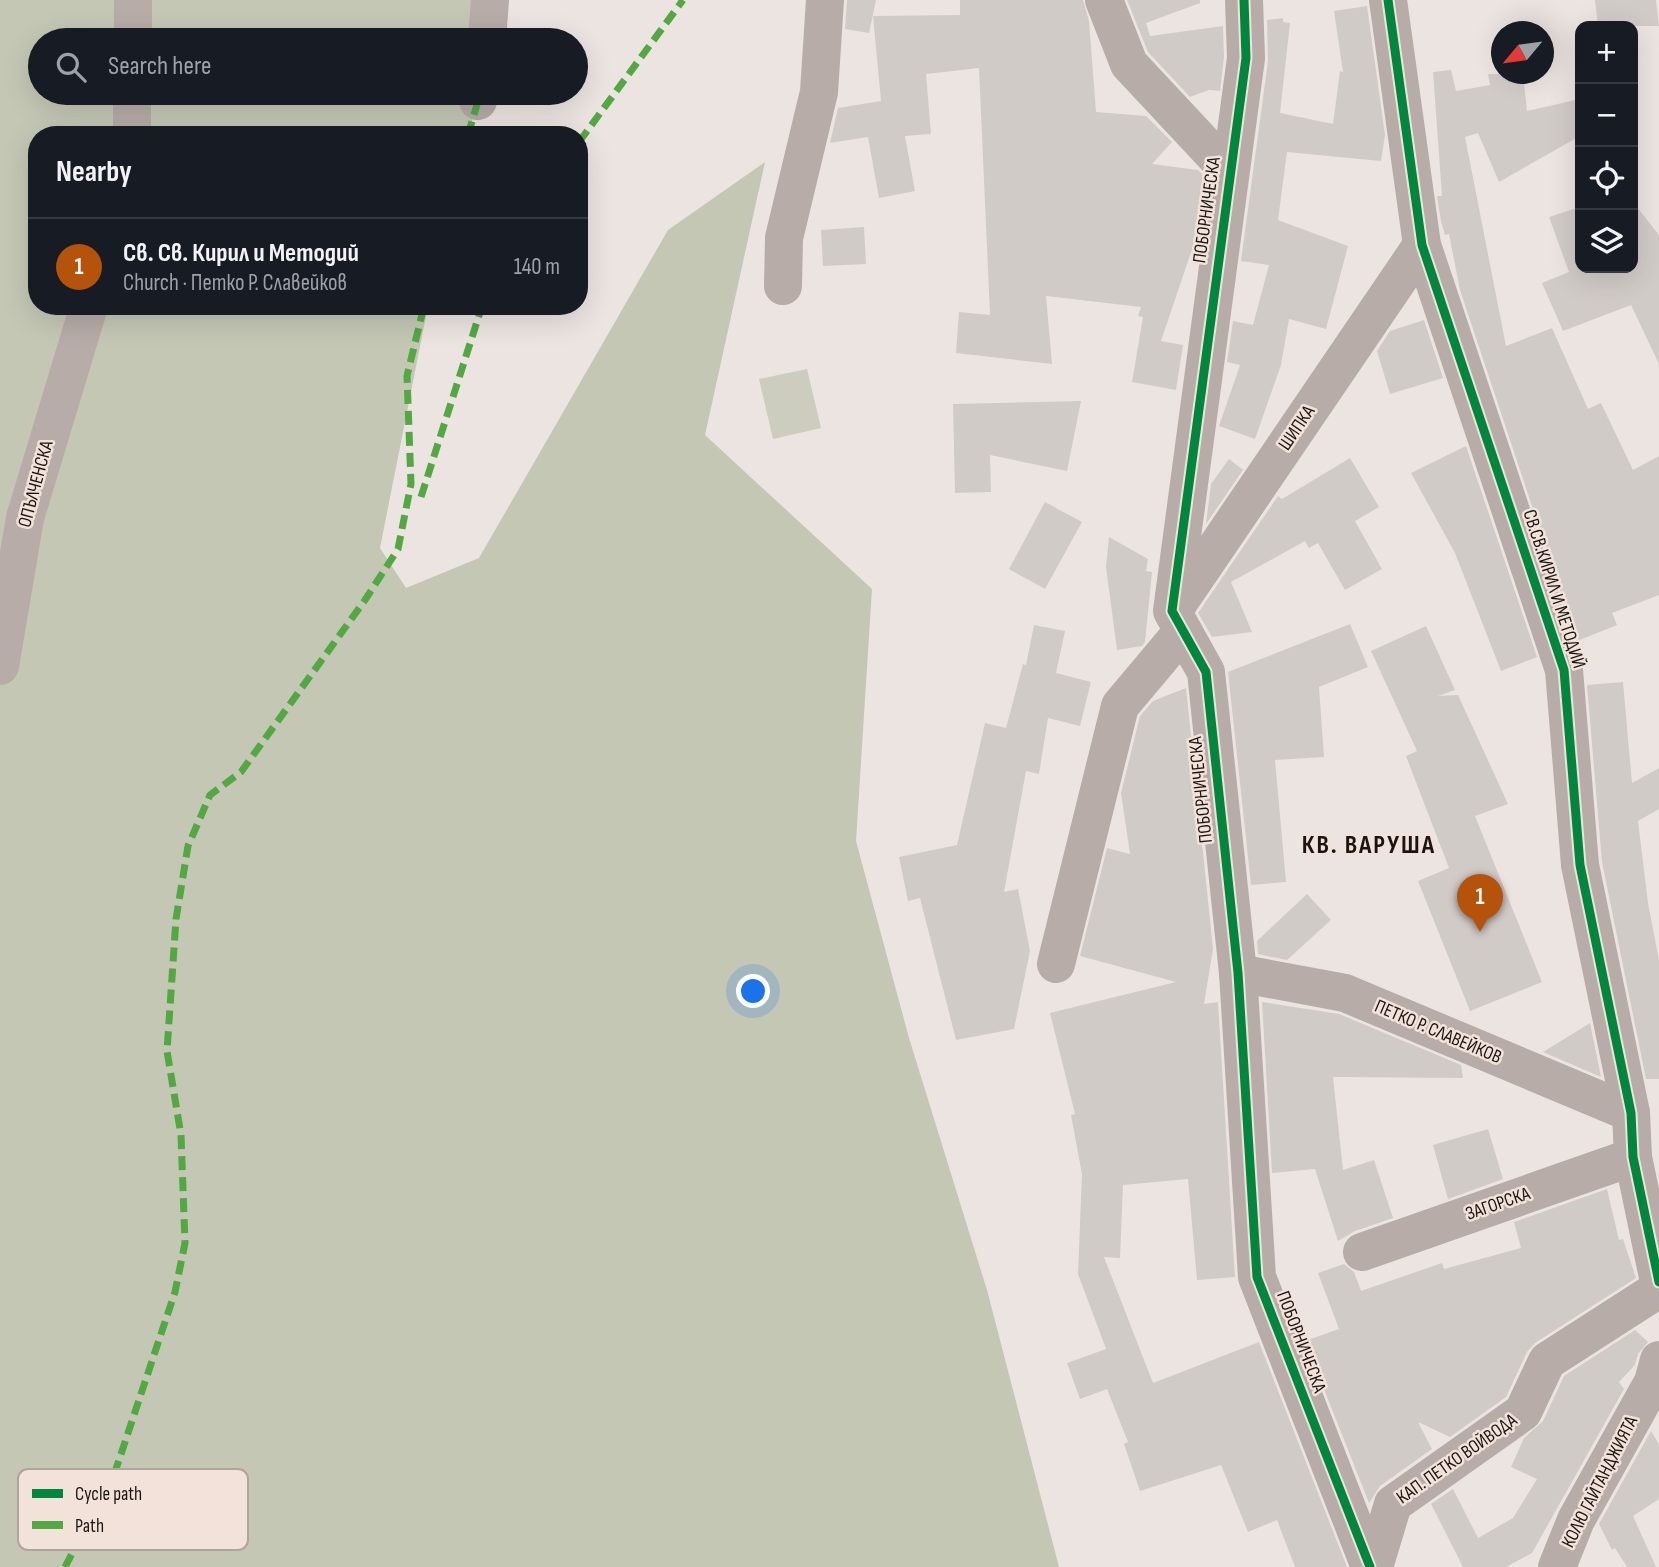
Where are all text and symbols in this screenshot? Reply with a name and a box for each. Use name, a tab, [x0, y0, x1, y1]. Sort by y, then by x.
north arrow	[1491, 21, 1554, 84]
map controls	[1575, 21, 1638, 273]
button: +	[1575, 21, 1638, 84]
search box	[28, 28, 588, 105]
icon: search	[52, 48, 90, 86]
text: Search here	[108, 51, 211, 82]
button: −	[1575, 84, 1638, 147]
button: locate	[1575, 147, 1638, 210]
text: Nearby	[56, 154, 132, 190]
street label: ПОБОРНИЧЕСКА	[1188, 155, 1226, 265]
button: layers	[1575, 210, 1638, 273]
text: Св. Св. Кирил и Методий	[123, 238, 359, 269]
text: 1	[74, 253, 84, 281]
text: 140 m	[514, 253, 560, 281]
text: Church · Петко Р. Славейков	[123, 269, 347, 297]
street label: ШИПКА	[1274, 400, 1321, 455]
street label: ОПЪЛЧЕНСКА	[13, 437, 59, 530]
street label: СВ.СВ.КИРИЛ И МЕТОДИЙ	[1518, 507, 1590, 671]
street label: ПОБОРНИЧЕСКА	[1184, 735, 1218, 844]
district label: КВ. ВАРУША	[1302, 830, 1436, 861]
pin: 1	[1457, 874, 1503, 932]
your location	[736, 974, 770, 1008]
street label: ПЕТКО Р. СЛАВЕЙКОВ	[1371, 995, 1505, 1069]
street label: ЗАГОРСКА	[1463, 1182, 1534, 1226]
street label: ПОБОРНИЧЕСКА	[1271, 1288, 1331, 1397]
street label: КАП. ПЕТКО ВОЙВОДА	[1392, 1408, 1522, 1509]
street label: КОЛЮ ГАЙТАНДЖИЯТА	[1557, 1411, 1644, 1552]
legend	[18, 1469, 248, 1550]
text: Cycle path	[75, 1483, 142, 1506]
text: Path	[75, 1515, 104, 1538]

